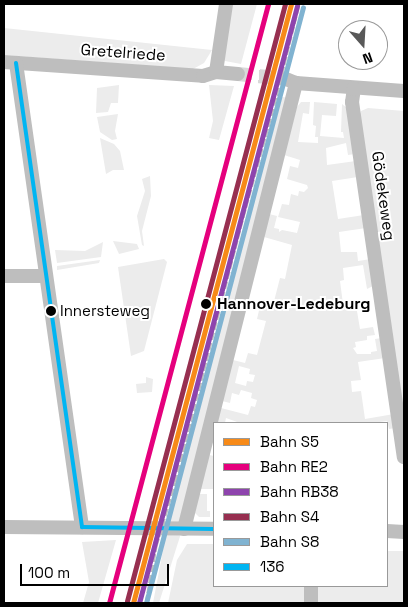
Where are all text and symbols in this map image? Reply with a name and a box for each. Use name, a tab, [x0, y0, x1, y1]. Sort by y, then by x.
north arrow	[338, 20, 388, 70]
street label: Gretelriede	[80, 40, 166, 66]
text: N	[360, 48, 375, 68]
street label: Gödekeweg	[367, 150, 399, 242]
place label: Hannover-Ledeburg	[217, 294, 371, 314]
marker: Hannover-Ledeburg	[199, 297, 213, 311]
place label: Innersteweg	[60, 302, 150, 320]
marker: Innersteweg	[46, 306, 56, 316]
legend	[213, 422, 388, 587]
text: Bahn S5	[260, 432, 319, 451]
text: Bahn RE2	[260, 457, 328, 476]
text: Bahn RB38	[260, 482, 339, 501]
text: Bahn S4	[260, 507, 319, 526]
text: Bahn S8	[260, 532, 319, 551]
scale bar	[22, 554, 171, 586]
text: 136	[260, 557, 285, 576]
text: 100 m	[28, 563, 70, 582]

